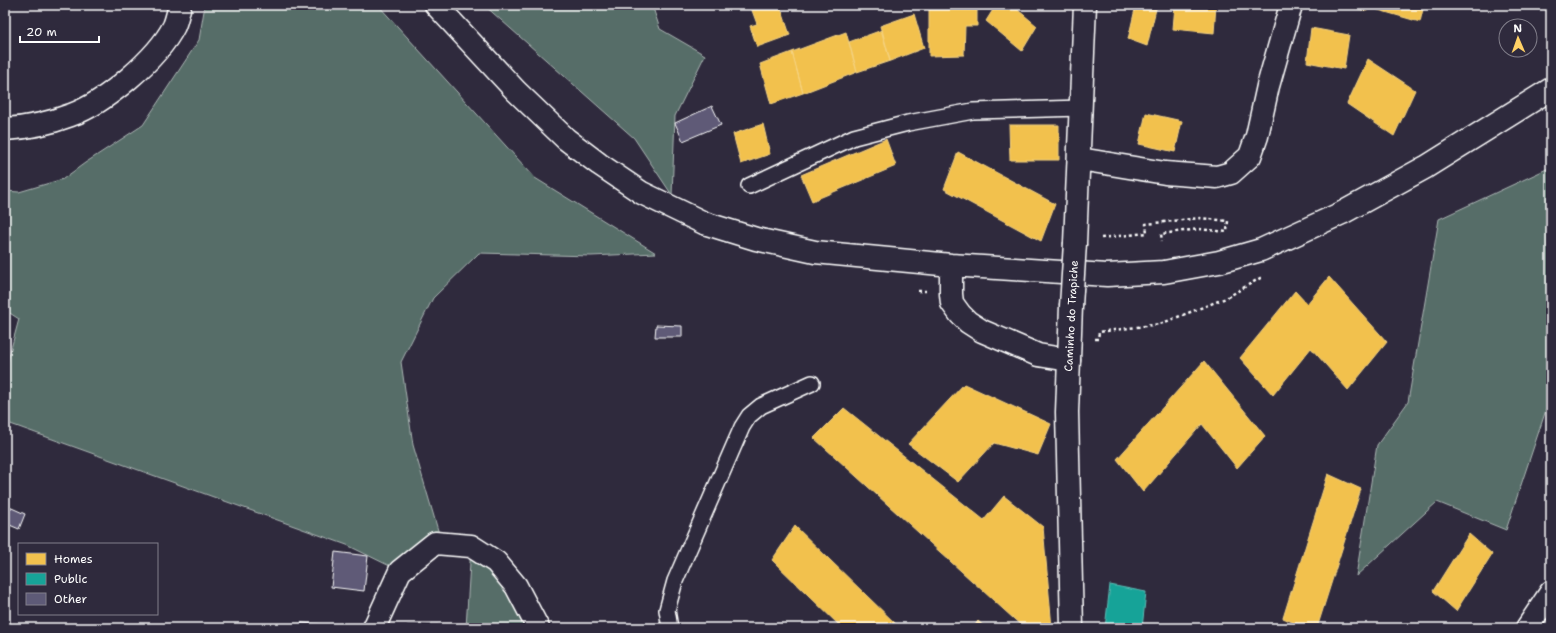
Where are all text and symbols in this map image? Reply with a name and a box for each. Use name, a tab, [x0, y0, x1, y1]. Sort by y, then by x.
scale bar	[20, 18, 99, 44]
north arrow	[1498, 18, 1538, 58]
text: N	[1513, 21, 1523, 36]
text: 20 m	[26, 24, 57, 40]
street label: Caminho do Trapiche	[1061, 260, 1082, 372]
legend	[18, 543, 158, 615]
text: Homes	[54, 551, 93, 567]
text: Public	[54, 571, 88, 587]
text: Other	[54, 591, 88, 607]

